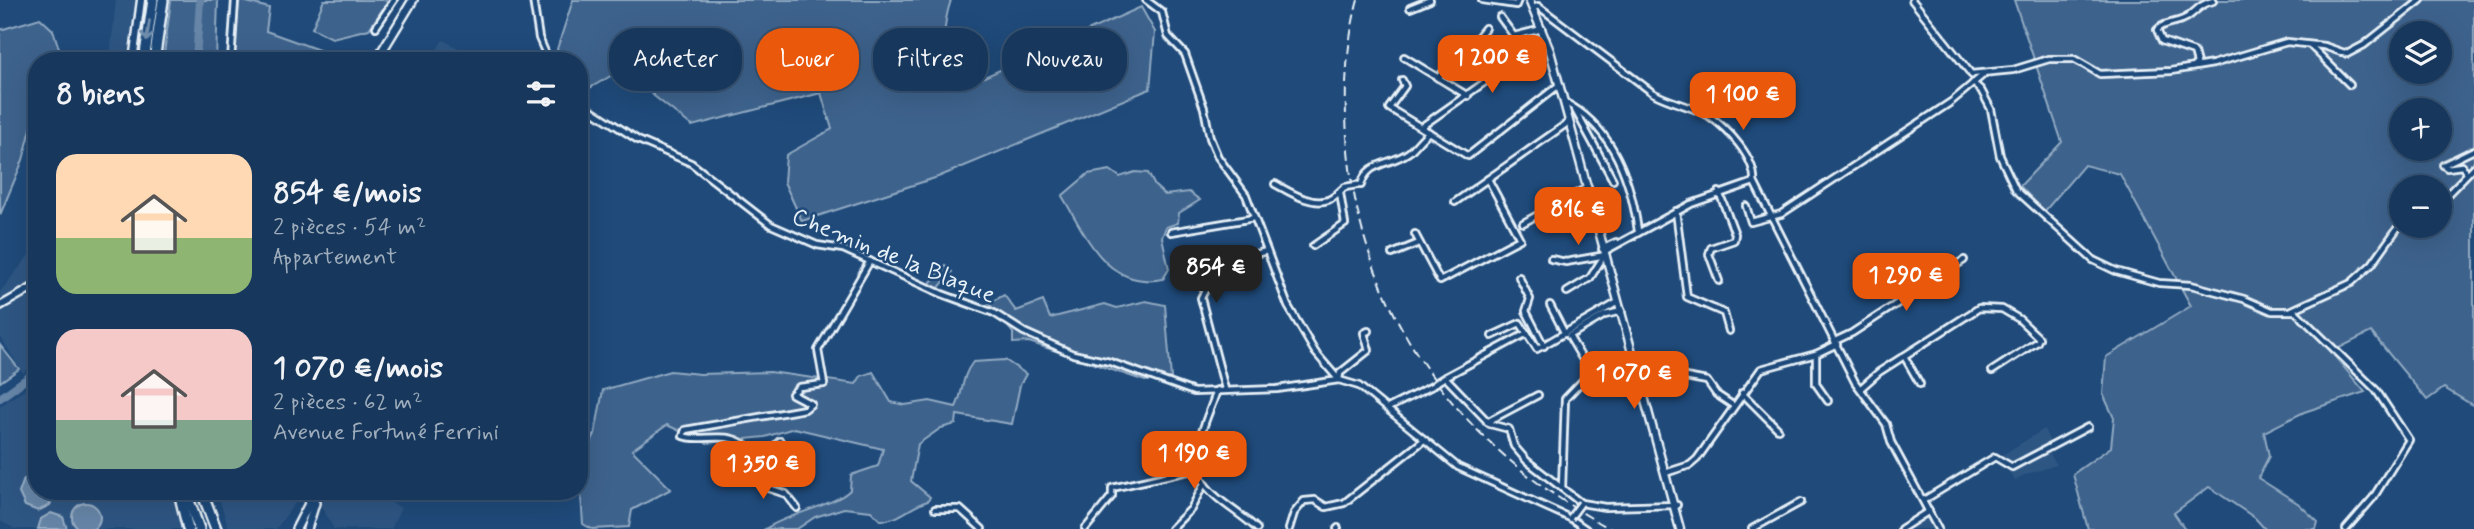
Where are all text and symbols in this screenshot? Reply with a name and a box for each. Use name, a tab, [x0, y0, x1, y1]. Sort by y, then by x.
one-way arrow	[142, 19, 155, 41]
map controls	[2389, 21, 2452, 238]
button: layers	[2389, 21, 2452, 84]
chip: Acheter	[609, 28, 742, 91]
chip: Louer	[756, 28, 859, 91]
chip: Filtres	[873, 28, 988, 91]
chip: Nouveau	[1002, 28, 1127, 91]
pin: 1 200 €	[1427, 36, 1557, 95]
text: 1 200 €	[1454, 43, 1530, 73]
pin: 1 100 €	[1678, 72, 1808, 132]
text: 8 biens	[56, 75, 145, 114]
icon: filters	[522, 75, 560, 113]
text: 1 100 €	[1706, 80, 1780, 110]
button: +	[2389, 98, 2452, 161]
text: 854 €/mois	[273, 174, 422, 213]
button: −	[2389, 175, 2452, 238]
icon: home	[112, 182, 196, 266]
pin: 816 €	[1529, 188, 1627, 247]
text: 816 €	[1550, 195, 1606, 225]
street label: Chemin de la Blaque	[787, 201, 1000, 311]
text: 2 pièces · 54 m²	[273, 213, 426, 243]
text: Appartement	[273, 243, 397, 273]
pin: 854 €	[1167, 246, 1265, 305]
text: 854 €	[1186, 253, 1246, 283]
pin: 1 290 €	[1841, 254, 1971, 313]
text: 1 290 €	[1869, 261, 1943, 291]
text: 1 070 €/mois	[273, 349, 443, 388]
pin: 1 070 €	[1569, 352, 1699, 411]
icon: home	[112, 357, 196, 441]
text: 1 070 €	[1596, 359, 1672, 389]
text: 2 pièces · 62 m²	[273, 388, 422, 418]
text: Avenue Fortuné Ferrini	[273, 418, 499, 448]
pin: 1 190 €	[1129, 432, 1259, 491]
text: 1 190 €	[1158, 439, 1230, 469]
pin: 1 350 €	[698, 442, 828, 501]
text: 1 350 €	[726, 449, 800, 479]

